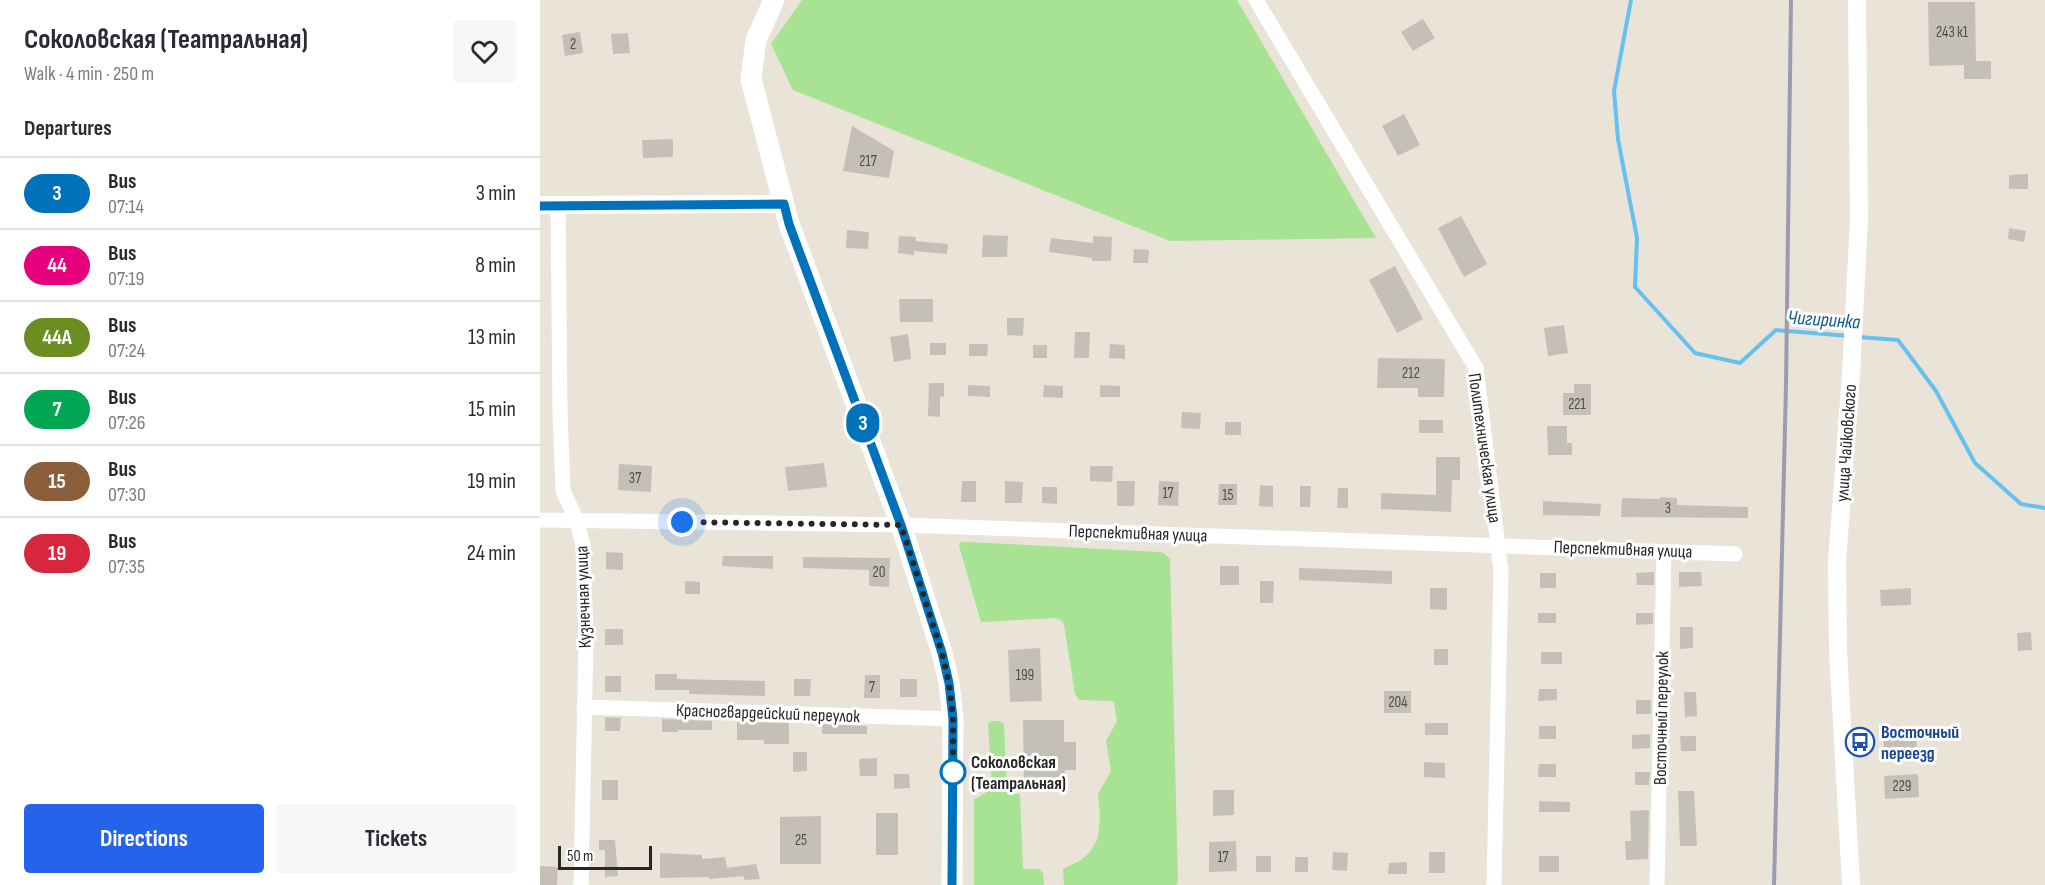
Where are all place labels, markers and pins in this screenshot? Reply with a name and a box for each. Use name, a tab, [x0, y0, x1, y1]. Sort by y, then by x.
place label: Восточный переезд	[1881, 722, 1959, 764]
bus stop icon: Восточный переезд	[1844, 726, 1876, 758]
place label: Соколовская (Театральная)	[971, 752, 1066, 794]
marker: Соколовская (Театральная)	[940, 759, 966, 785]

